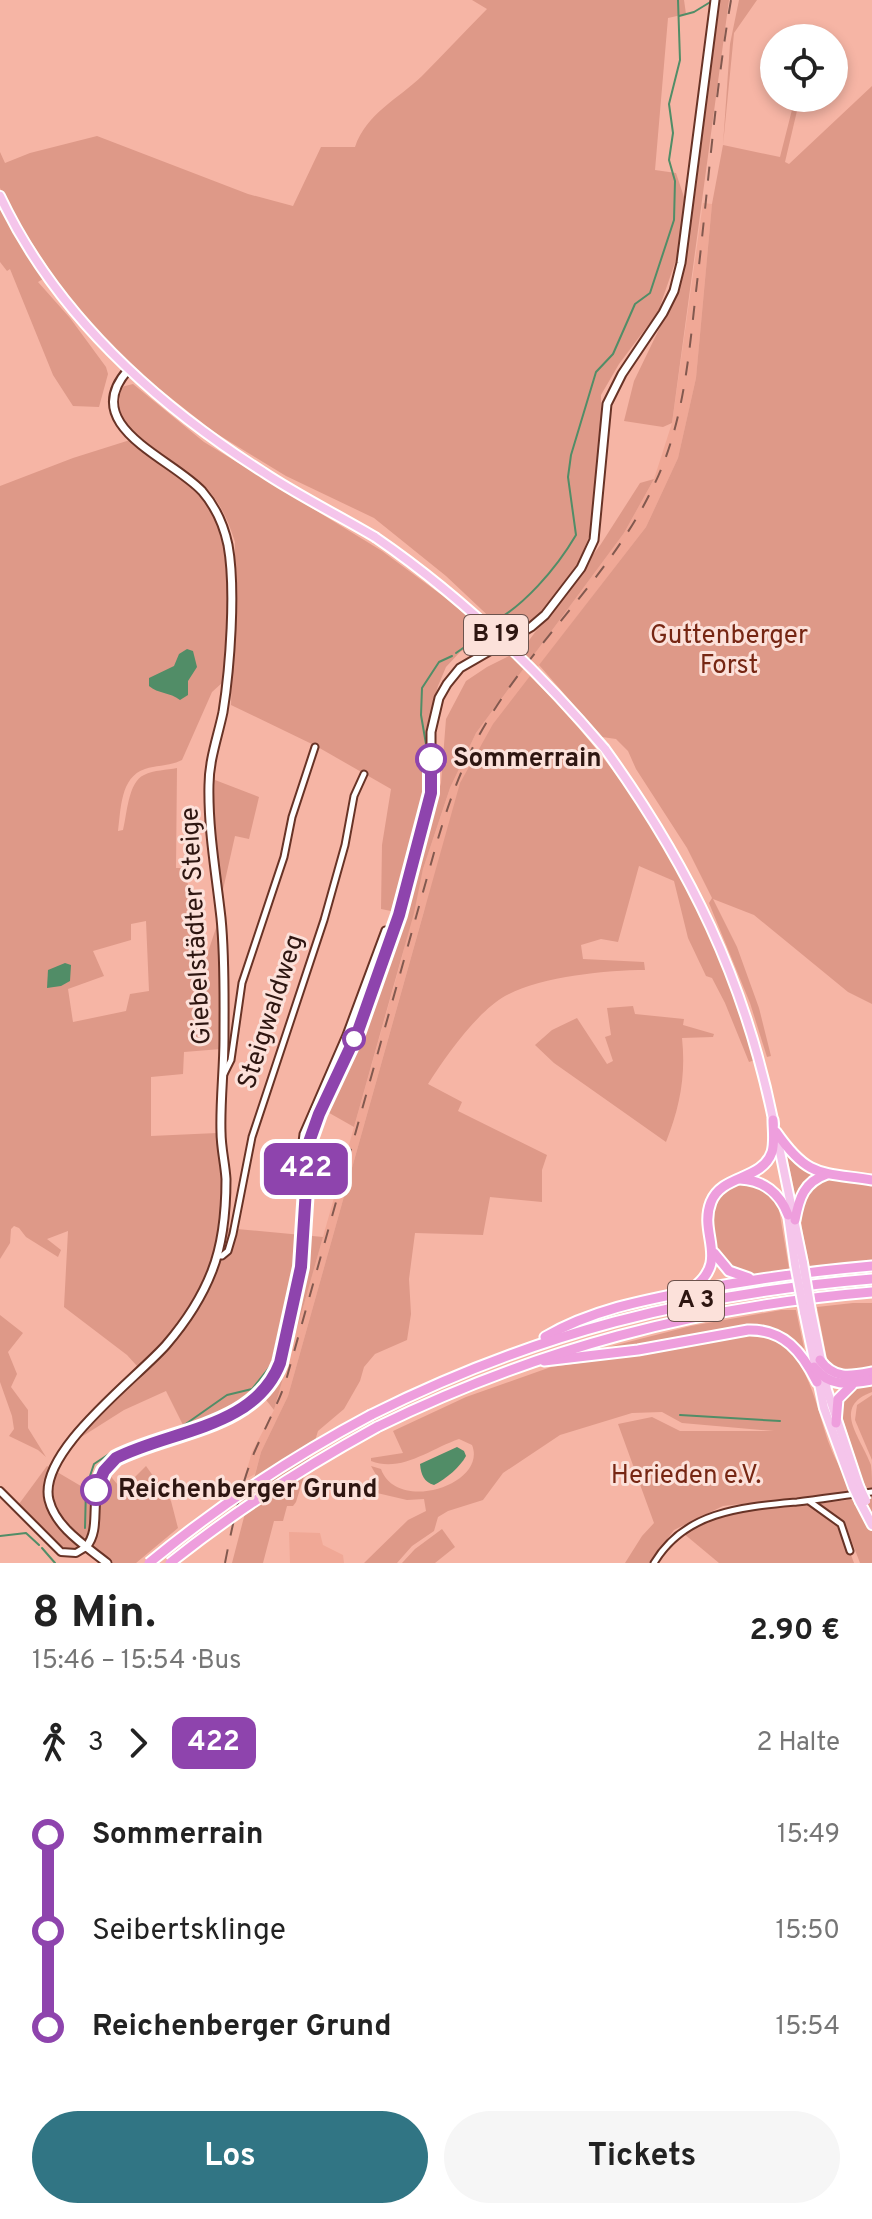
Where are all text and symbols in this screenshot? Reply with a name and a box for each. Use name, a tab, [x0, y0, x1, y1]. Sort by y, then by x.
map controls	[760, 24, 848, 112]
button: locate	[760, 24, 848, 112]
road number: B 19	[464, 615, 528, 655]
park label: Guttenberger Forst	[650, 620, 808, 683]
place label: Sommerrain	[453, 743, 602, 776]
marker: Sommerrain	[416, 744, 446, 774]
street label: Giebelstädter Steige	[174, 806, 220, 1046]
street label: Steigwaldweg	[231, 930, 313, 1094]
unlabelled marker	[343, 1028, 365, 1050]
line badge: 422	[260, 1143, 352, 1195]
text: 422	[280, 1151, 332, 1187]
road number: A 3	[668, 1281, 724, 1321]
park label: Herieden e.V.	[611, 1460, 761, 1493]
place label: Reichenberger Grund	[118, 1474, 378, 1507]
marker: Reichenberger Grund	[81, 1475, 111, 1505]
text: 8 Min.	[32, 1587, 156, 1643]
text: 2.90 €	[750, 1613, 840, 1650]
text: 15:46 – 15:54 · Bus	[32, 1645, 241, 1678]
icon: walk	[32, 1721, 76, 1765]
icon: forward	[116, 1721, 160, 1765]
text: 422	[188, 1725, 240, 1761]
text: 3	[88, 1727, 104, 1760]
text: 2 Halte	[757, 1727, 840, 1760]
text: Sommerrain	[92, 1817, 264, 1854]
text: 15:49	[777, 1819, 840, 1852]
text: Seibertsklinge	[92, 1913, 286, 1950]
text: 15:50	[776, 1915, 840, 1948]
text: Reichenberger Grund	[92, 2009, 392, 2046]
text: 15:54	[775, 2011, 840, 2044]
button: Los	[32, 2111, 428, 2203]
button: Tickets	[444, 2111, 840, 2203]

